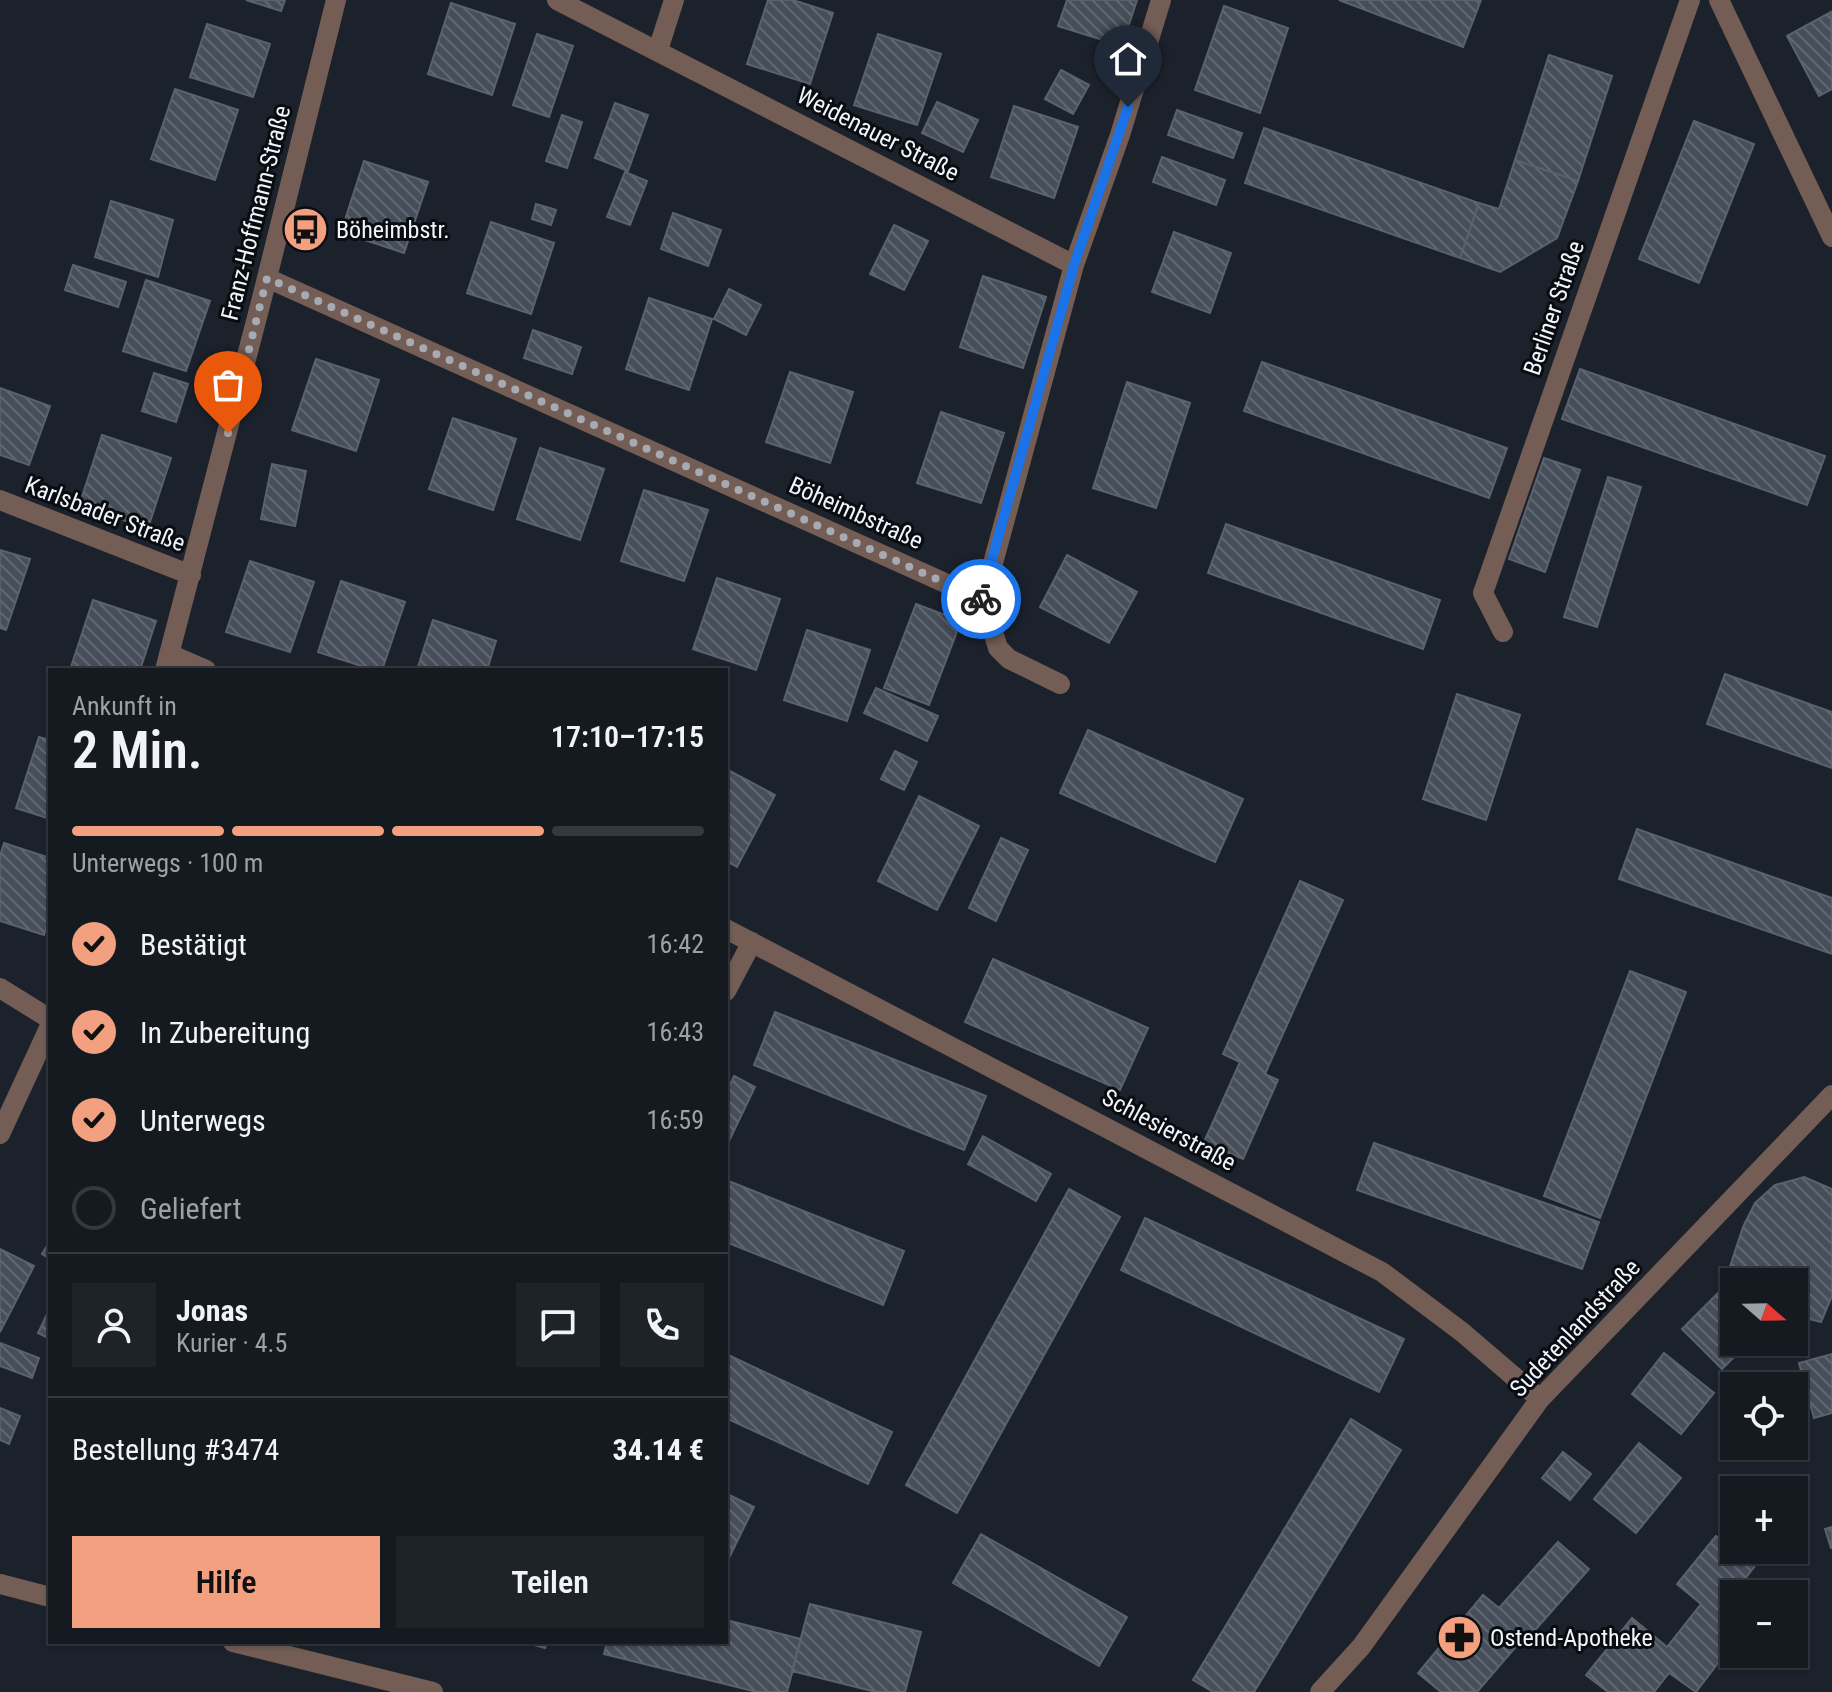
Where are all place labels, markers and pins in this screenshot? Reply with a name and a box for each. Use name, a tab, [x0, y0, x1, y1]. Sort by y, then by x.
pin	[1094, 25, 1162, 107]
bus stop icon: Böheimbstr.	[281, 206, 329, 254]
place label: Böheimbstr.	[336, 216, 450, 244]
pin	[194, 351, 262, 433]
pharmacy icon: Ostend-Apotheke	[1435, 1614, 1483, 1662]
place label: Ostend-Apotheke	[1490, 1624, 1653, 1652]

